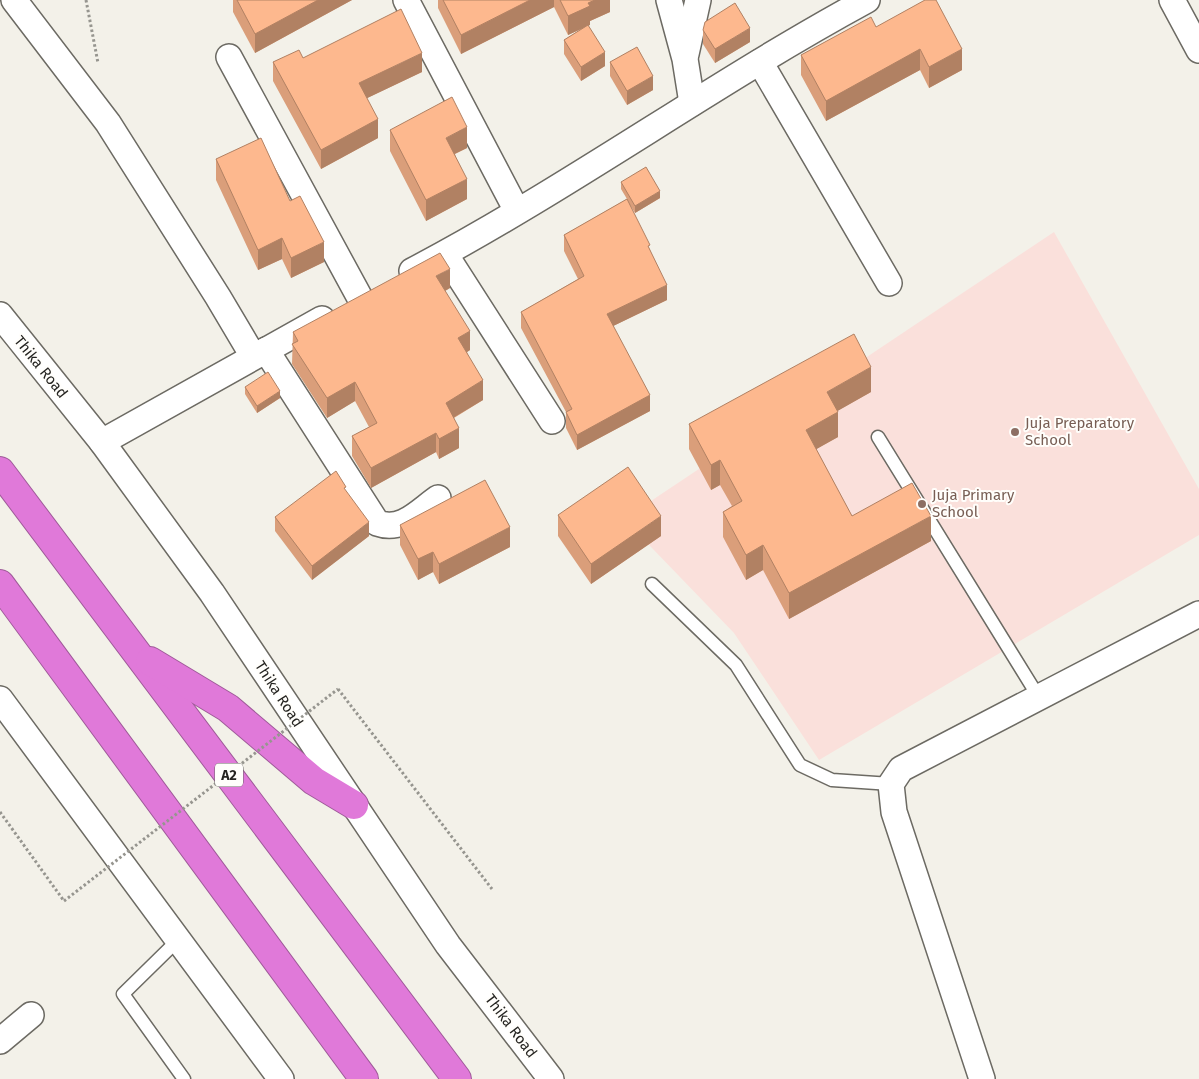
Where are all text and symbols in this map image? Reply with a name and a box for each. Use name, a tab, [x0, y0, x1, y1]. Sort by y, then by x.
street label: Thika Road	[10, 332, 72, 402]
place label: Juja Preparatory School	[1025, 414, 1135, 449]
marker: Juja Preparatory School	[1009, 426, 1021, 438]
place label: Juja Primary School	[932, 486, 1015, 521]
marker: Juja Primary School	[916, 498, 928, 510]
street label: Thika Road	[251, 658, 307, 730]
road number: A2	[215, 764, 243, 786]
street label: Thika Road	[481, 991, 541, 1061]

